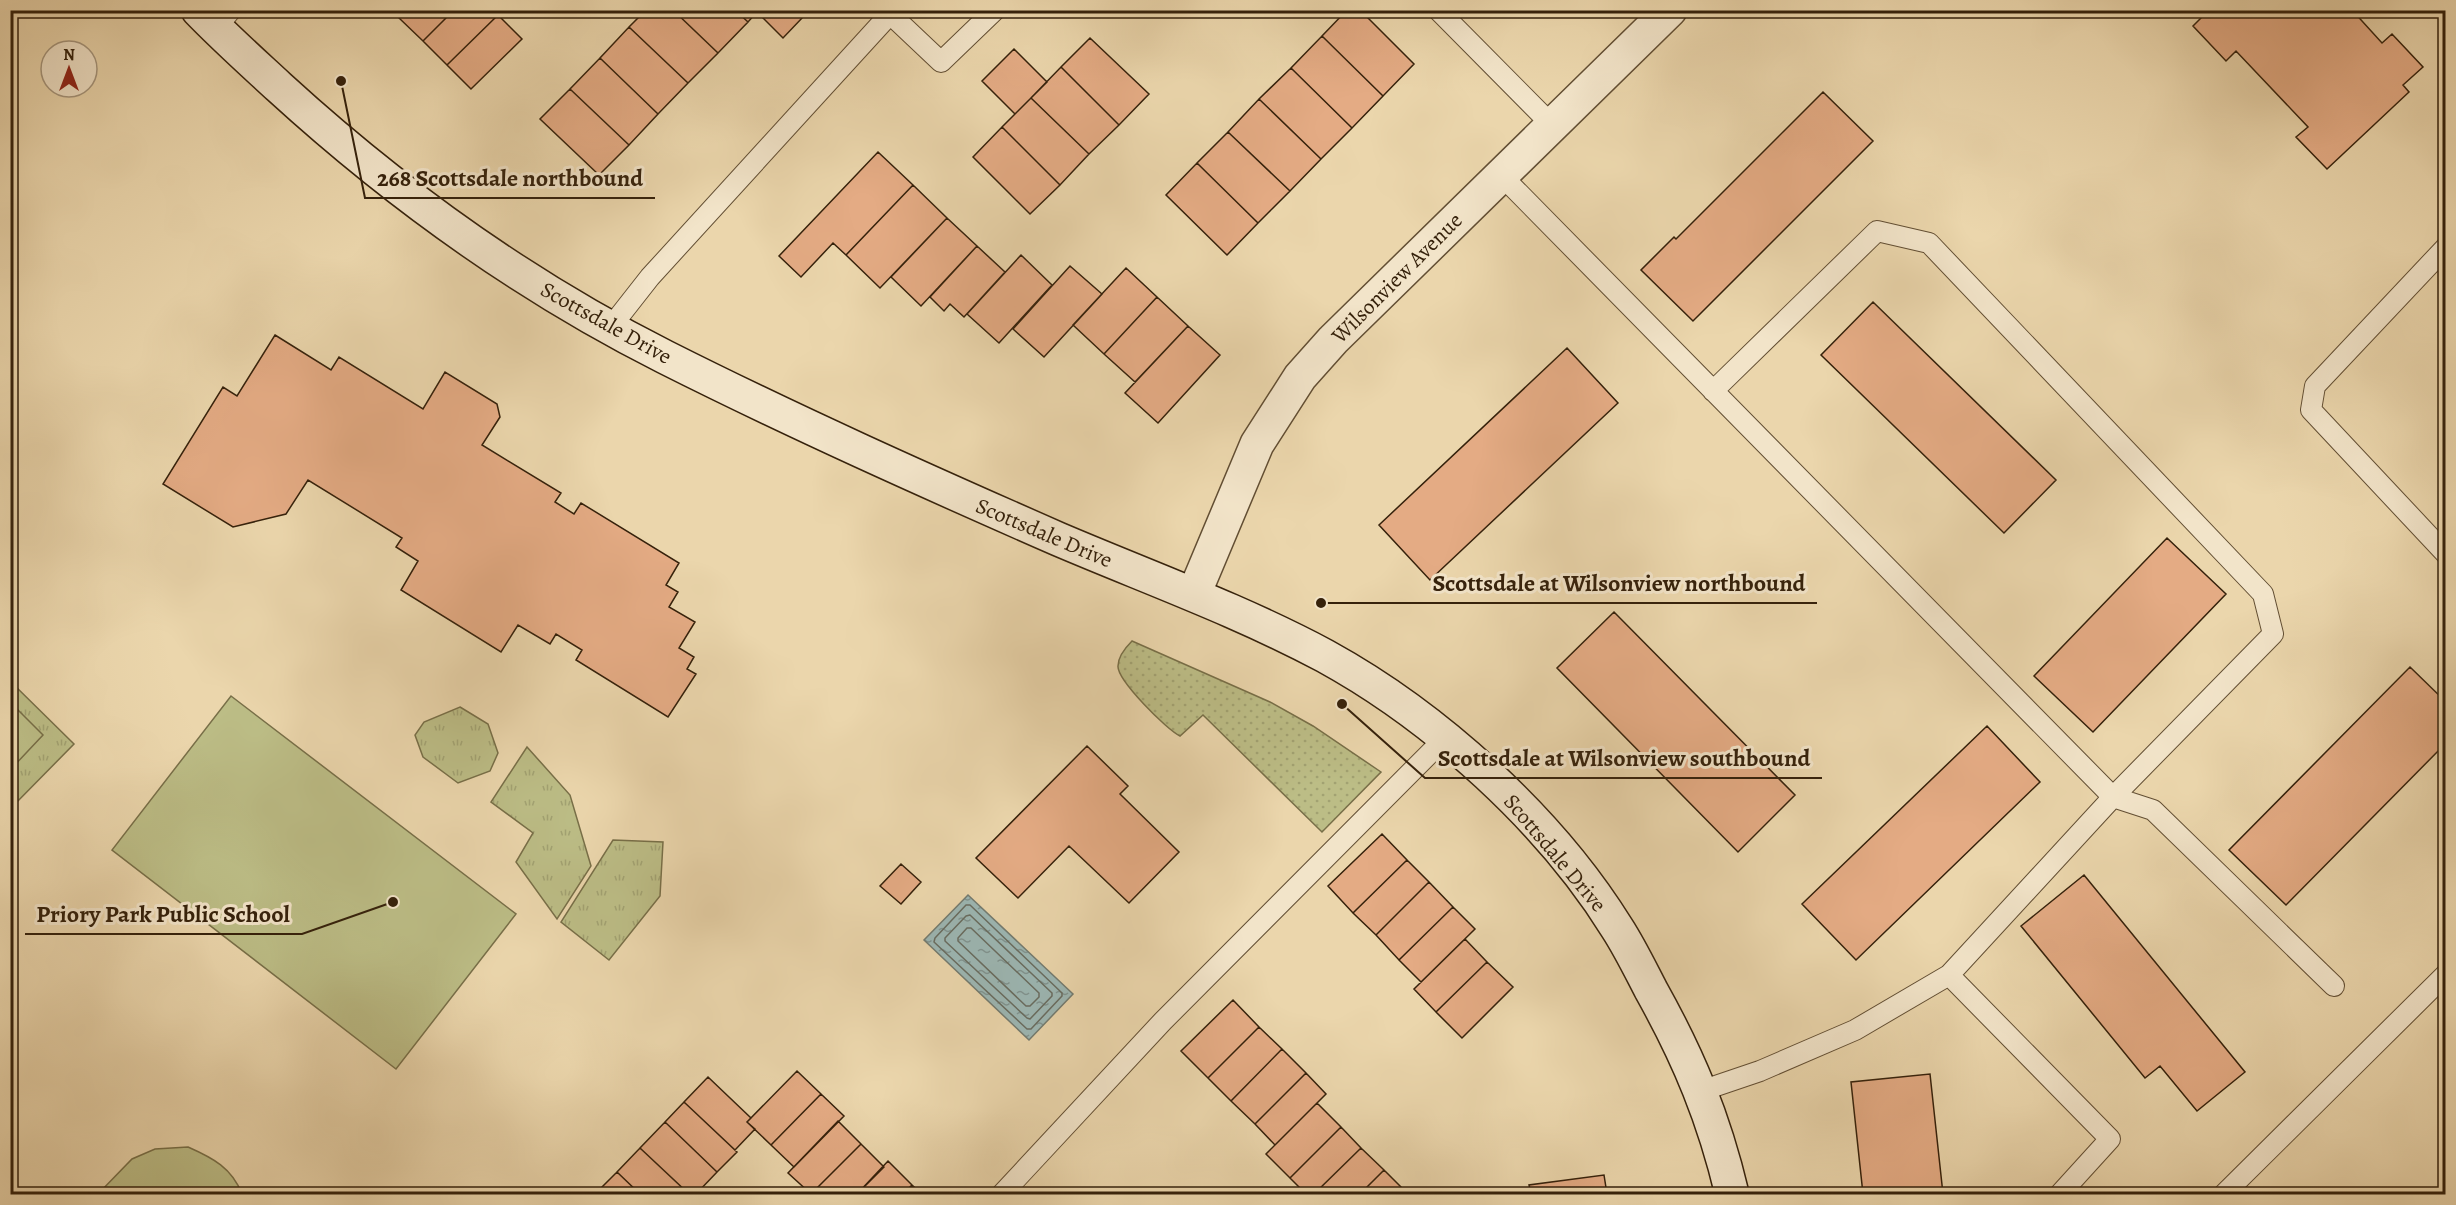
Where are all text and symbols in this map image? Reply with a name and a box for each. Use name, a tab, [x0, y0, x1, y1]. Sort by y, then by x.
north arrow	[39, 39, 99, 99]
text: N	[63, 44, 75, 66]
callout: 268 Scottsdale northbound	[365, 156, 655, 198]
text: 268 Scottsdale northbound	[377, 162, 643, 194]
street label: Wilsonview Avenue	[1324, 206, 1469, 351]
street label: Scottsdale Drive	[535, 275, 677, 371]
street label: Scottsdale Drive	[971, 491, 1117, 575]
callout: Scottsdale at Wilsonview northbound	[1420, 561, 1817, 603]
text: Scottsdale at Wilsonview northbound	[1432, 567, 1806, 599]
callout: Scottsdale at Wilsonview southbound	[1425, 736, 1822, 778]
text: Scottsdale at Wilsonview southbound	[1438, 742, 1810, 774]
street label: Scottsdale Drive	[1497, 788, 1613, 918]
callout: Priory Park Public School	[25, 892, 302, 934]
text: Priory Park Public School	[36, 898, 291, 930]

